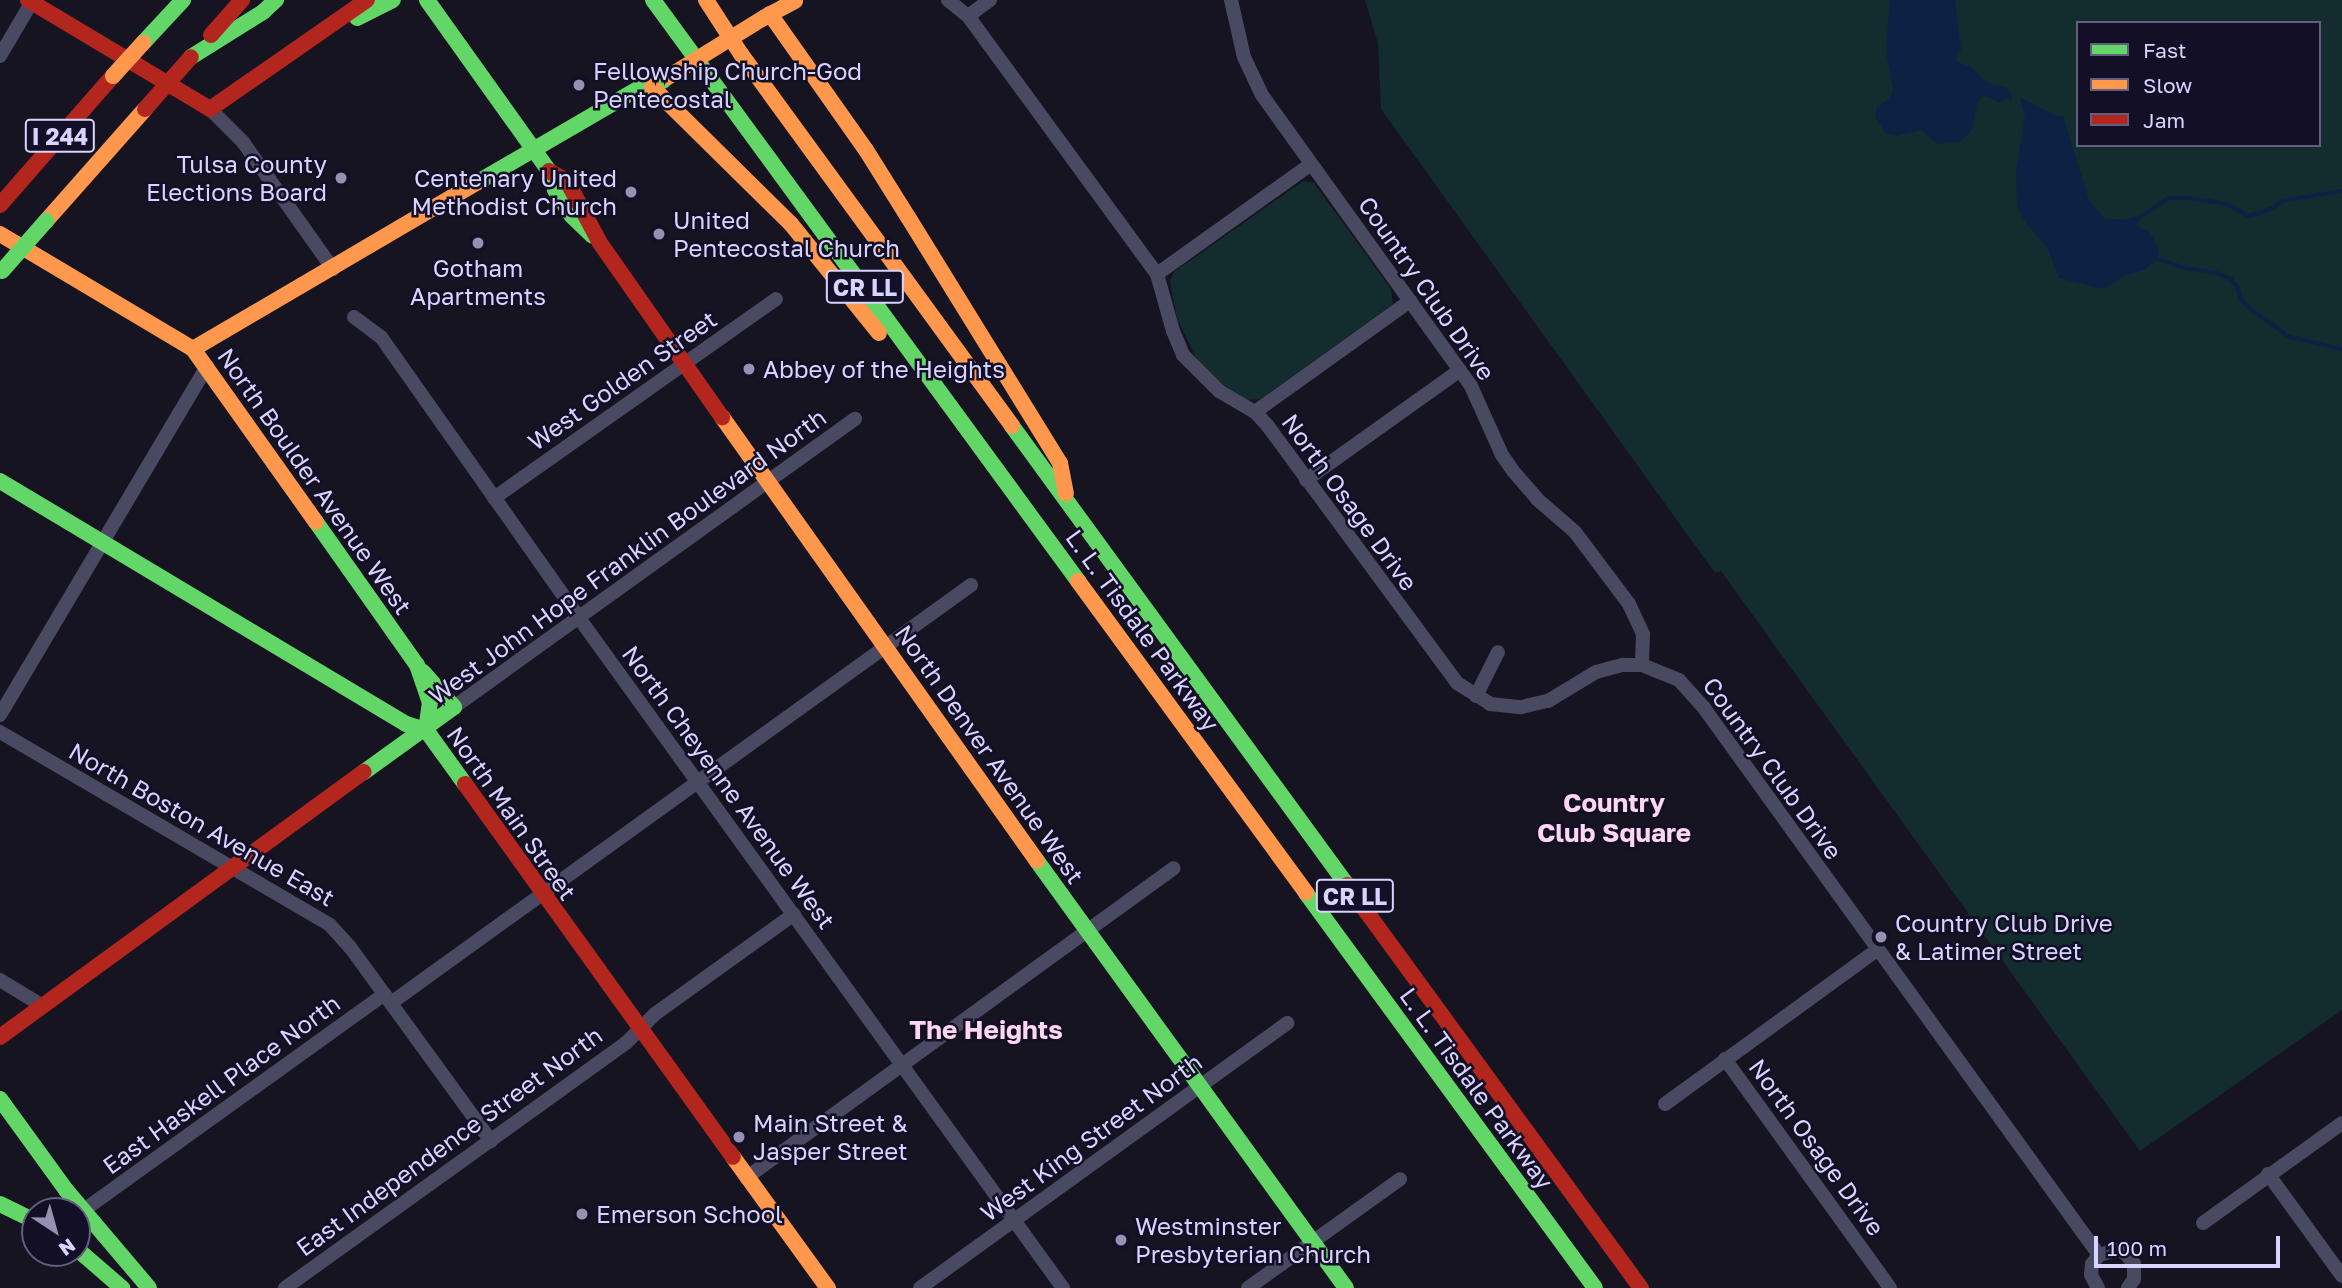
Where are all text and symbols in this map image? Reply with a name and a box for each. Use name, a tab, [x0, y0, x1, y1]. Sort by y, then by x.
legend	[2076, 21, 2321, 147]
text: Fast	[2143, 37, 2186, 63]
place label: Fellowship Church-God Pentecostal	[593, 57, 862, 113]
text: Slow	[2143, 72, 2192, 98]
marker: Fellowship Church-God Pentecostal	[571, 77, 587, 93]
text: Jam	[2143, 107, 2185, 133]
road number: I 244	[23, 116, 97, 155]
place label: Tulsa County Elections Board	[146, 150, 327, 206]
place label: Centenary United Methodist Church	[412, 164, 617, 220]
marker: Tulsa County Elections Board	[333, 170, 349, 186]
marker: Centenary United Methodist Church	[623, 184, 639, 200]
street label: Country Club Drive	[1353, 191, 1501, 385]
place label: United Pentecostal Church	[673, 206, 900, 262]
marker: United Pentecostal Church	[651, 226, 667, 242]
marker: Gotham Apartments	[470, 235, 486, 251]
place label: Gotham Apartments	[410, 254, 546, 310]
road number: CR LL	[825, 268, 905, 306]
street label: West Golden Street	[522, 304, 722, 456]
street label: North Boulder Avenue West	[212, 342, 418, 620]
place label: Abbey of the Heights	[763, 355, 1005, 383]
marker: Abbey of the Heights	[741, 361, 757, 377]
street label: West John Hope Franklin Boulevard North	[423, 402, 831, 710]
street label: North Osage Drive	[1276, 408, 1424, 596]
street label: L. L. Tisdale Parkway	[1060, 524, 1226, 736]
street label: North Denver Avenue West	[890, 619, 1090, 889]
street label: North Cheyenne Avenue West	[617, 640, 841, 934]
street label: Country Club Drive	[1697, 672, 1849, 864]
street label: North Main Street	[441, 721, 583, 905]
street label: North Boston Avenue East	[64, 736, 340, 912]
district label: Country Club Square	[1537, 787, 1691, 848]
road number: CR LL	[1315, 876, 1395, 916]
place label: Country Club Drive & Latimer Street	[1895, 909, 2113, 965]
marker: Country Club Drive & Latimer Street	[1873, 929, 1889, 945]
street label: L. L. Tisdale Parkway	[1394, 982, 1560, 1194]
street label: East Haskell Place North	[97, 988, 345, 1180]
district label: The Heights	[909, 1014, 1063, 1046]
street label: East Independence Street North	[290, 1020, 608, 1262]
street label: West King Street North	[975, 1047, 1207, 1227]
street label: North Osage Drive	[1743, 1053, 1891, 1241]
place label: Main Street & Jasper Street	[753, 1109, 908, 1165]
marker: Main Street & Jasper Street	[731, 1129, 747, 1145]
north arrow	[21, 1197, 91, 1267]
place label: Emerson School	[596, 1200, 783, 1228]
marker: Emerson School	[574, 1206, 590, 1222]
place label: Westminster Presbyterian Church	[1135, 1212, 1371, 1268]
scale bar	[2097, 1222, 2282, 1266]
marker: Westminster Presbyterian Church	[1113, 1232, 1129, 1248]
text: N	[55, 1234, 80, 1261]
text: 100 m	[2107, 1235, 2167, 1261]

